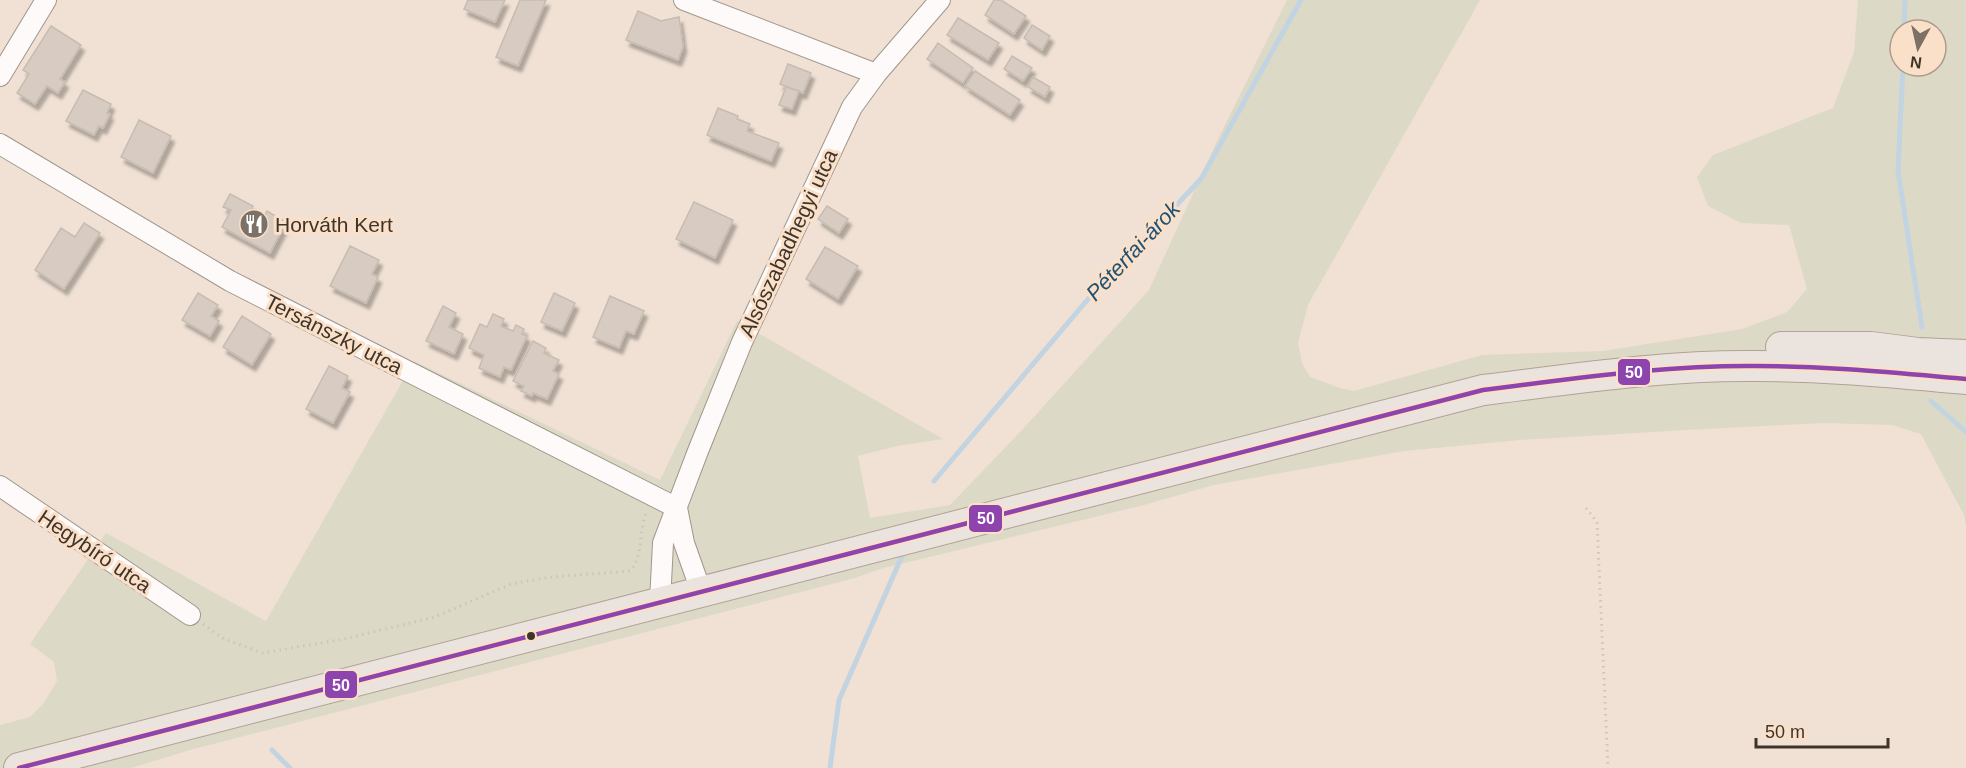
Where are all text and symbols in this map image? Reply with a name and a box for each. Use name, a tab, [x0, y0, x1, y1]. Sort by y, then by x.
north arrow	[1888, 18, 1948, 78]
text: N	[1909, 53, 1923, 72]
street label: Alsószabadhegyi utca	[734, 145, 842, 340]
water label: Péterfai-árok	[1081, 196, 1186, 306]
restaurant icon: Horváth Kert	[238, 208, 270, 240]
place label: Horváth Kert	[275, 213, 393, 236]
street label: Tersánszky utca	[262, 290, 407, 379]
line badge: 50	[1617, 358, 1651, 386]
text: 50	[1625, 364, 1643, 381]
line badge: 50	[968, 504, 1003, 533]
street label: Hegybíró utca	[34, 505, 156, 597]
text: 50	[977, 510, 995, 527]
unlabelled marker	[525, 630, 537, 642]
line badge: 50	[324, 670, 358, 699]
text: 50	[332, 677, 350, 694]
scale bar	[1756, 711, 1888, 749]
text: 50 m	[1765, 722, 1805, 742]

